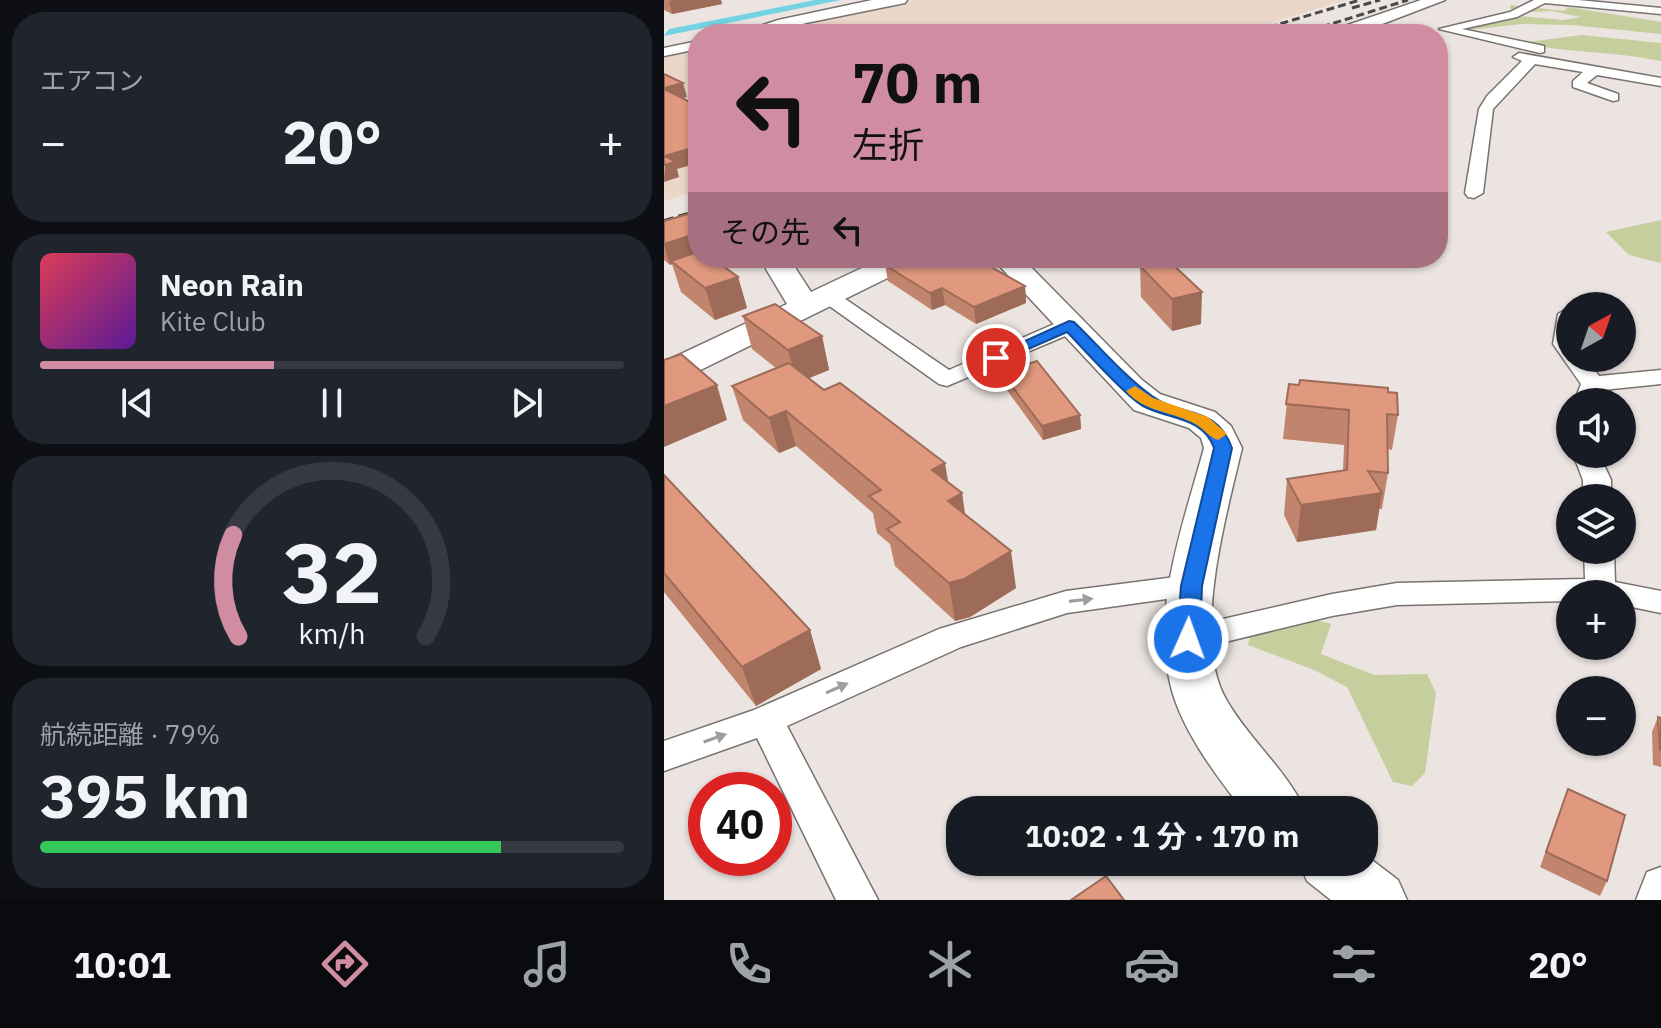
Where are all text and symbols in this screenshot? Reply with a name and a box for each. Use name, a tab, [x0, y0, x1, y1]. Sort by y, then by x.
text: 70 m	[852, 46, 982, 118]
icon: left	[720, 56, 824, 160]
text: エアコン	[40, 63, 144, 97]
text: 20°	[282, 102, 382, 181]
text: −	[40, 113, 66, 170]
text: +	[598, 113, 624, 170]
text: 左折	[852, 121, 924, 168]
icon: left	[826, 208, 870, 252]
text: その先	[720, 212, 810, 251]
text: Neon Rain	[160, 265, 304, 304]
north arrow	[1556, 292, 1636, 372]
map controls	[1556, 292, 1636, 756]
text: Kite Club	[160, 304, 265, 338]
pin	[962, 324, 1030, 392]
icon: arrive	[974, 336, 1018, 380]
icon: previous	[115, 381, 159, 425]
icon: pause	[310, 381, 354, 425]
icon: next	[505, 381, 549, 425]
button: sound	[1556, 388, 1636, 468]
button: layers	[1556, 484, 1636, 564]
text: 32	[282, 518, 382, 626]
button: +	[1556, 580, 1636, 660]
one-way arrow	[1069, 593, 1094, 606]
position arrow	[1146, 597, 1230, 681]
text: km/h	[298, 615, 366, 652]
button: −	[1556, 676, 1636, 756]
one-way arrow	[826, 682, 849, 695]
text: 航続距離 · 79%	[40, 717, 220, 751]
one-way arrow	[703, 731, 727, 744]
text: 395 km	[40, 756, 250, 835]
speed limit sign: 40	[688, 772, 792, 876]
text: 10:02 · 1 分 · 170 m	[1025, 816, 1299, 855]
icon: directions	[317, 936, 373, 992]
icon: music	[519, 936, 575, 992]
icon: phone	[721, 936, 777, 992]
icon: climate	[922, 936, 978, 992]
icon: car	[1124, 936, 1180, 992]
icon: filters	[1326, 936, 1382, 992]
text: 10:01	[73, 941, 171, 988]
text: 20°	[1528, 941, 1588, 988]

